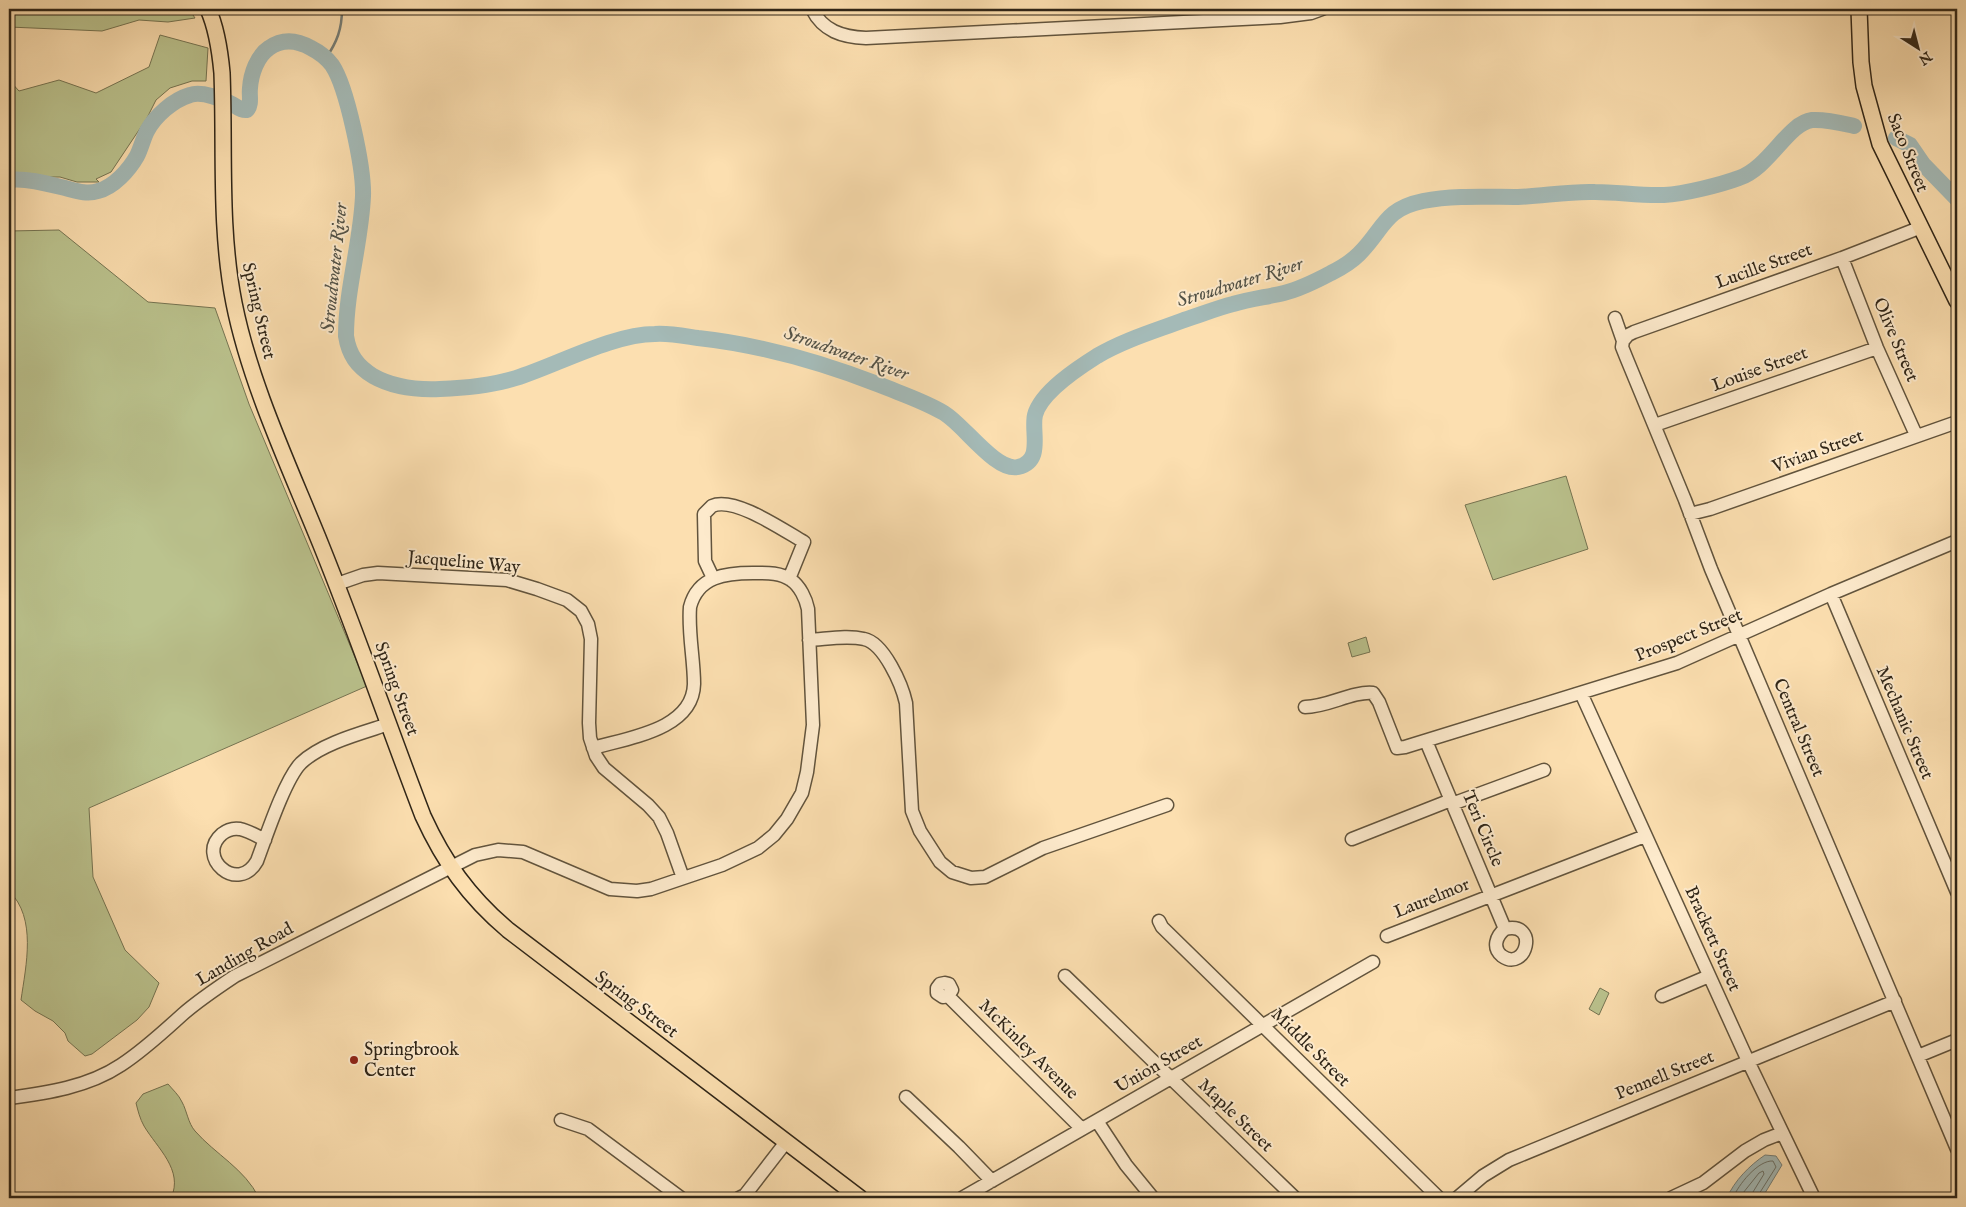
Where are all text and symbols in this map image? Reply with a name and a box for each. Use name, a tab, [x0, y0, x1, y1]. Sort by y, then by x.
north arrow	[1894, 22, 1944, 72]
text: N	[1915, 46, 1936, 69]
street label: Saco Street	[1881, 110, 1933, 196]
water label: Stroudwater River	[316, 200, 354, 334]
street label: Lucille Street	[1712, 239, 1816, 295]
water label: Stroudwater River	[1174, 252, 1307, 314]
street label: Spring Street	[236, 260, 280, 362]
street label: Olive Street	[1867, 294, 1923, 386]
water label: Stroudwater River	[780, 321, 913, 387]
street label: Louise Street	[1709, 342, 1811, 398]
street label: Vivian Street	[1768, 425, 1867, 479]
street label: Jacqueline Way	[405, 546, 521, 579]
street label: Prospect Street	[1632, 604, 1746, 668]
street label: Spring Street	[368, 639, 424, 739]
street label: Mechanic Street	[1870, 663, 1938, 783]
street label: Central Street	[1767, 675, 1829, 781]
street label: Teri Circle	[1456, 788, 1508, 870]
street label: Laurelmor	[1391, 873, 1474, 925]
street label: Brackett Street	[1679, 883, 1745, 995]
street label: Landing Road	[192, 918, 298, 992]
street label: Spring Street	[590, 966, 682, 1044]
street label: McKinley Avenue	[973, 995, 1083, 1105]
street label: Middle Street	[1266, 1004, 1354, 1092]
street label: Union Street	[1111, 1031, 1207, 1099]
place label: Springbrook Center	[364, 1039, 459, 1083]
street label: Pennell Street	[1612, 1046, 1718, 1106]
marker: Springbrook Center	[348, 1054, 360, 1066]
street label: Maple Street	[1192, 1074, 1278, 1158]

